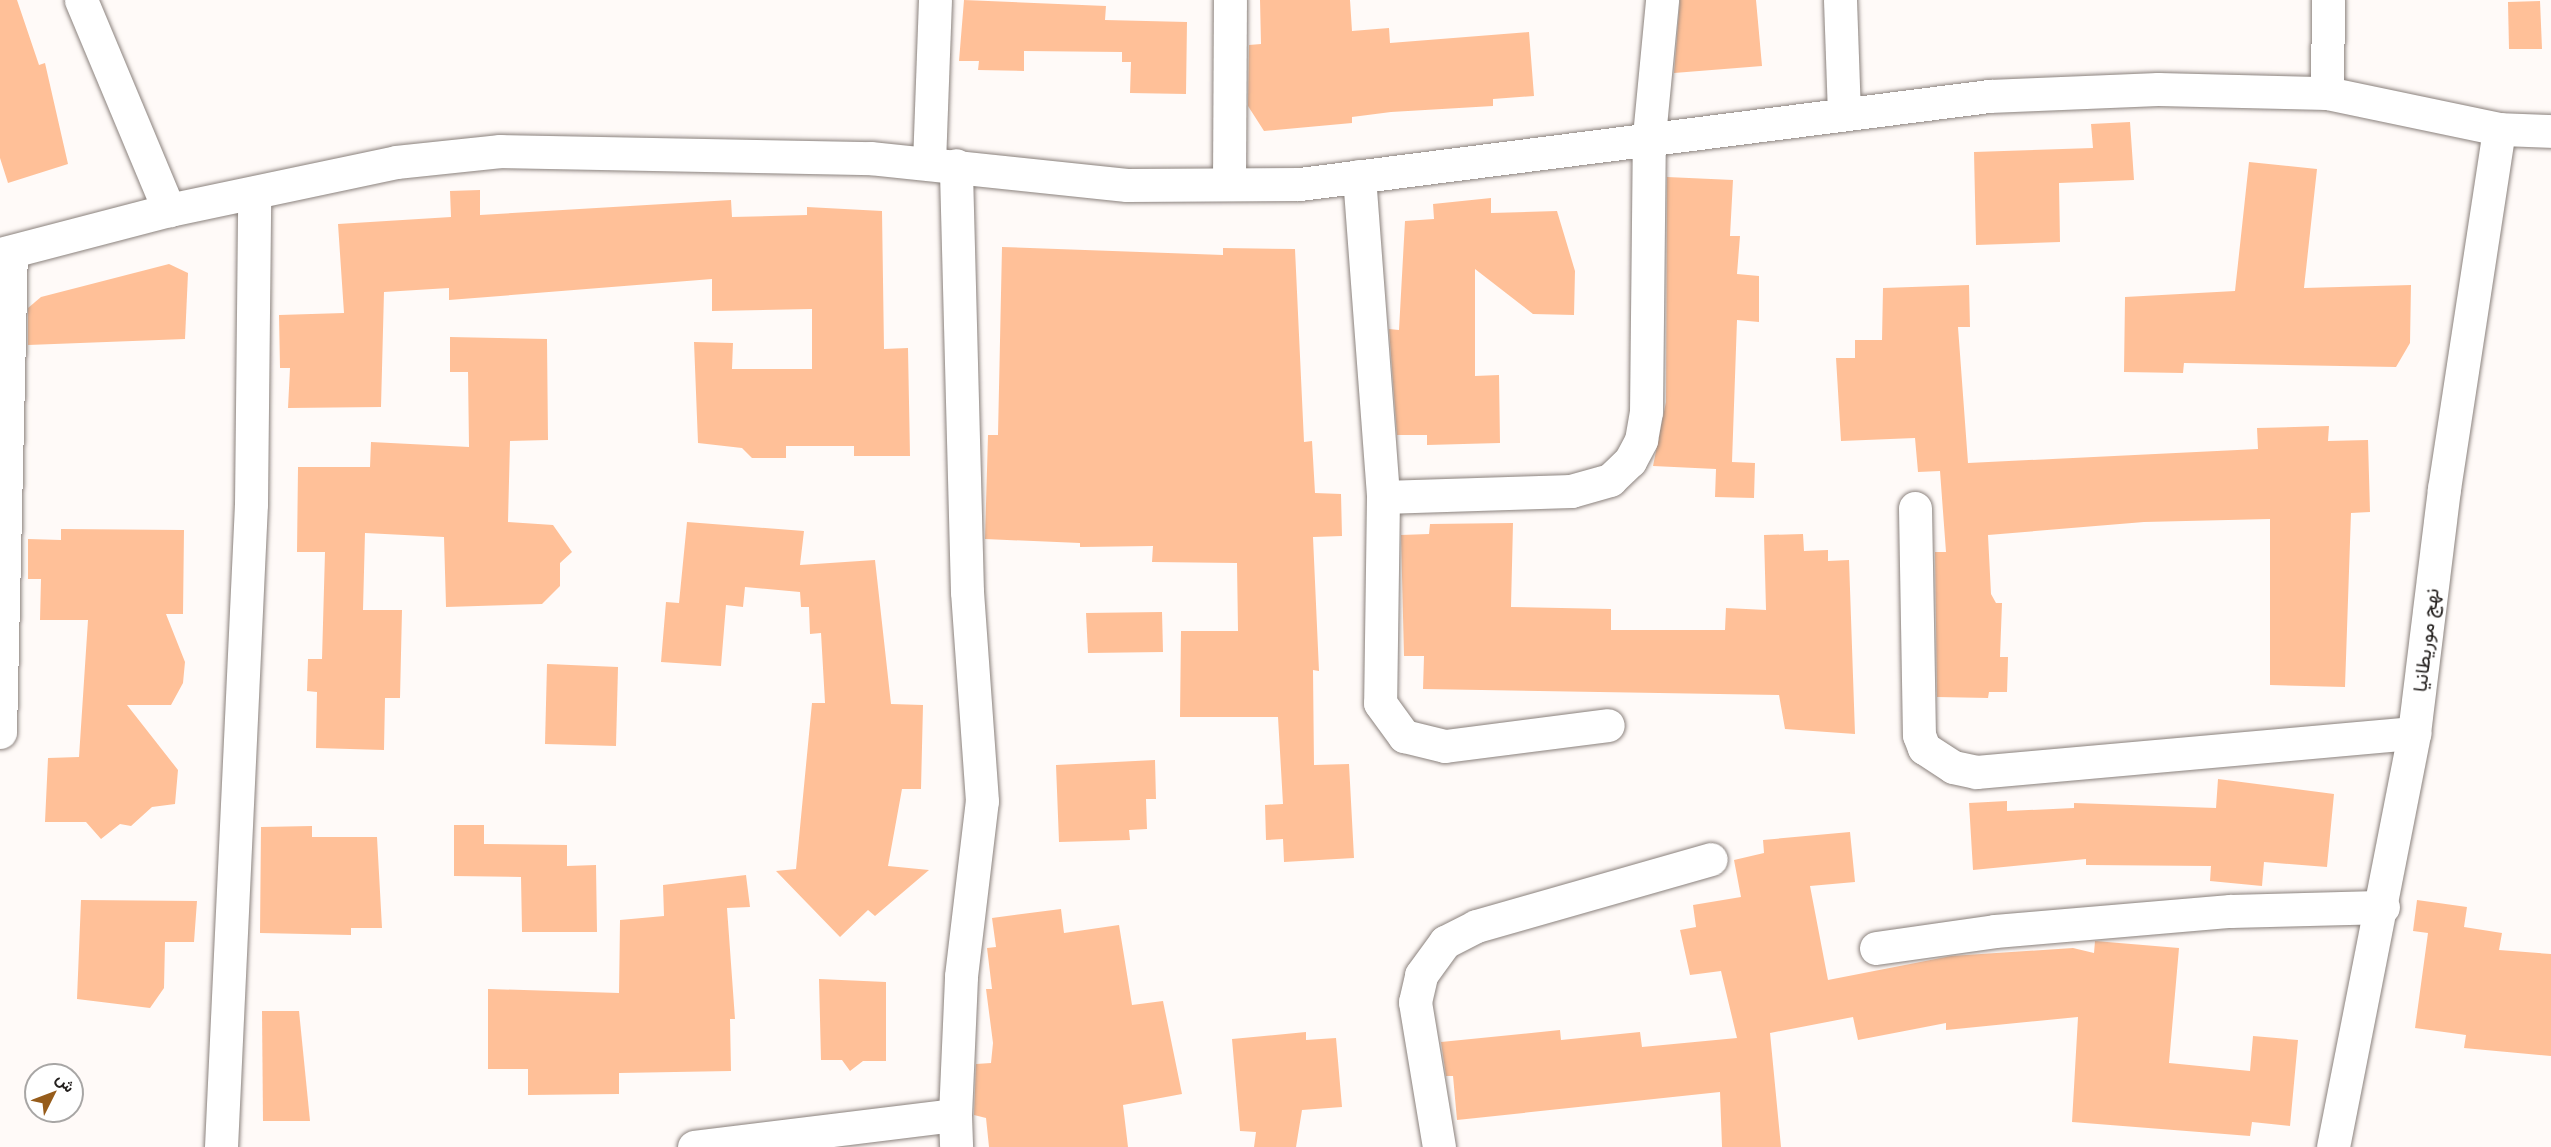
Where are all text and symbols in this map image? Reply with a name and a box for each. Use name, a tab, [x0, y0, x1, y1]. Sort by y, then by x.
street label: نهج موريطانيا	[2407, 587, 2443, 693]
north arrow	[24, 1063, 84, 1123]
text: ش	[52, 1068, 80, 1096]

